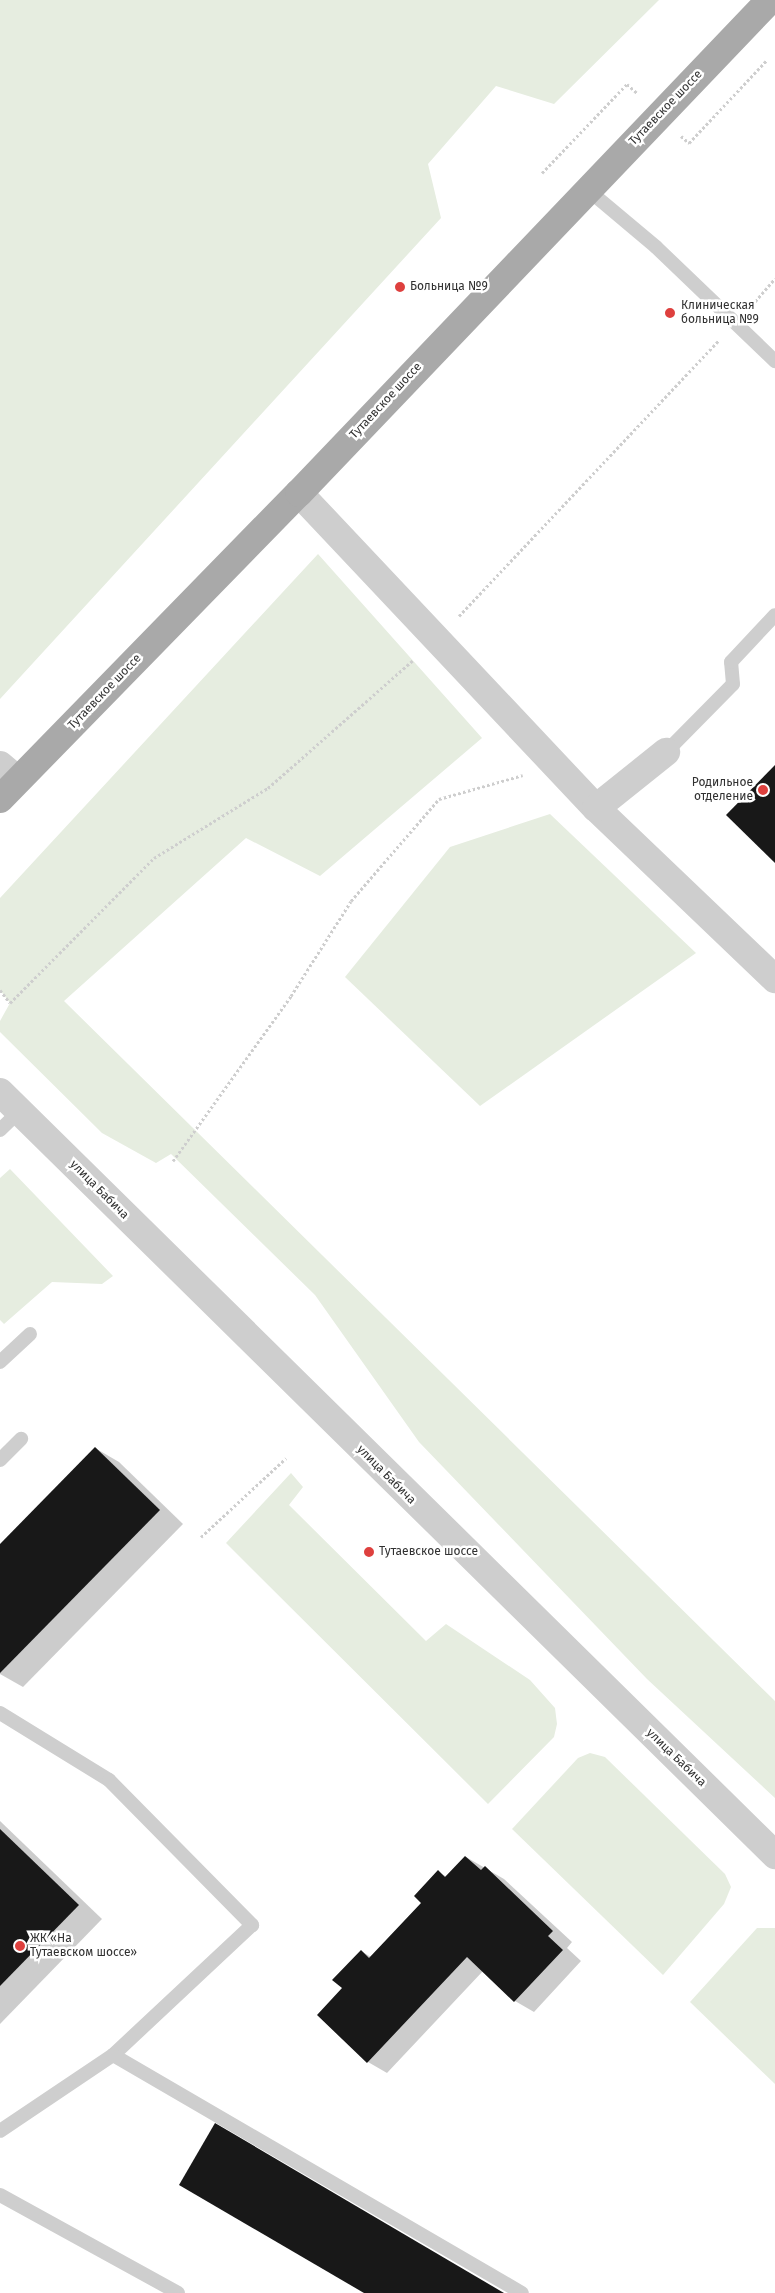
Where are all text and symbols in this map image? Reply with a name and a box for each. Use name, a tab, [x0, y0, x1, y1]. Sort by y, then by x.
street label: Тутаевское шоссе	[626, 67, 706, 149]
place label: Больница №9	[410, 280, 488, 294]
marker: Больница №9	[394, 281, 406, 293]
place label: Клиническая больница №9	[681, 299, 759, 327]
marker: Клиническая больница №9	[663, 306, 677, 320]
street label: Тутаевское шоссе	[347, 360, 425, 442]
street label: Тутаевское шоссе	[65, 651, 145, 733]
place label: Родильное отделение	[692, 776, 753, 804]
marker: Родильное отделение	[757, 784, 769, 796]
street label: улица Бабича	[67, 1158, 131, 1222]
street label: улица Бабича	[354, 1443, 418, 1507]
place label: Тутаевское шоссе	[379, 1545, 478, 1559]
marker: Тутаевское шоссе	[363, 1546, 375, 1558]
street label: улица Бабича	[643, 1726, 709, 1790]
place label: ЖК «На Тутаевском шоссе»	[30, 1932, 137, 1960]
marker: ЖК «На Тутаевском шоссе»	[14, 1940, 26, 1952]

